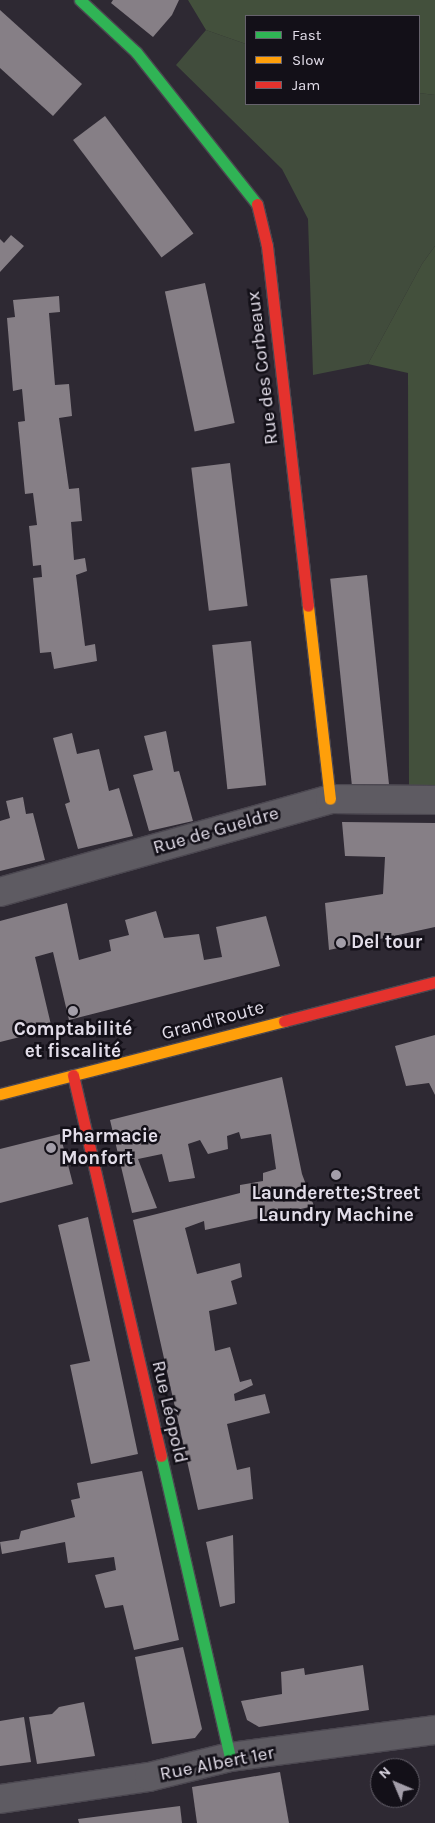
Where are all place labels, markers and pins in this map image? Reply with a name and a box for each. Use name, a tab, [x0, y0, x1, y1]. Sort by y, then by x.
place label: Del tour	[351, 932, 422, 954]
marker: Del tour	[335, 937, 347, 949]
marker: Comptabilité et fiscalité	[67, 1005, 79, 1017]
place label: Comptabilité et fiscalité	[14, 1019, 132, 1063]
place label: Pharmacie Monfort	[61, 1126, 158, 1170]
marker: Pharmacie Monfort	[45, 1142, 57, 1154]
marker: Launderette;Street Laundry Machine	[330, 1169, 342, 1181]
place label: Launderette;Street Laundry Machine	[251, 1183, 421, 1227]

